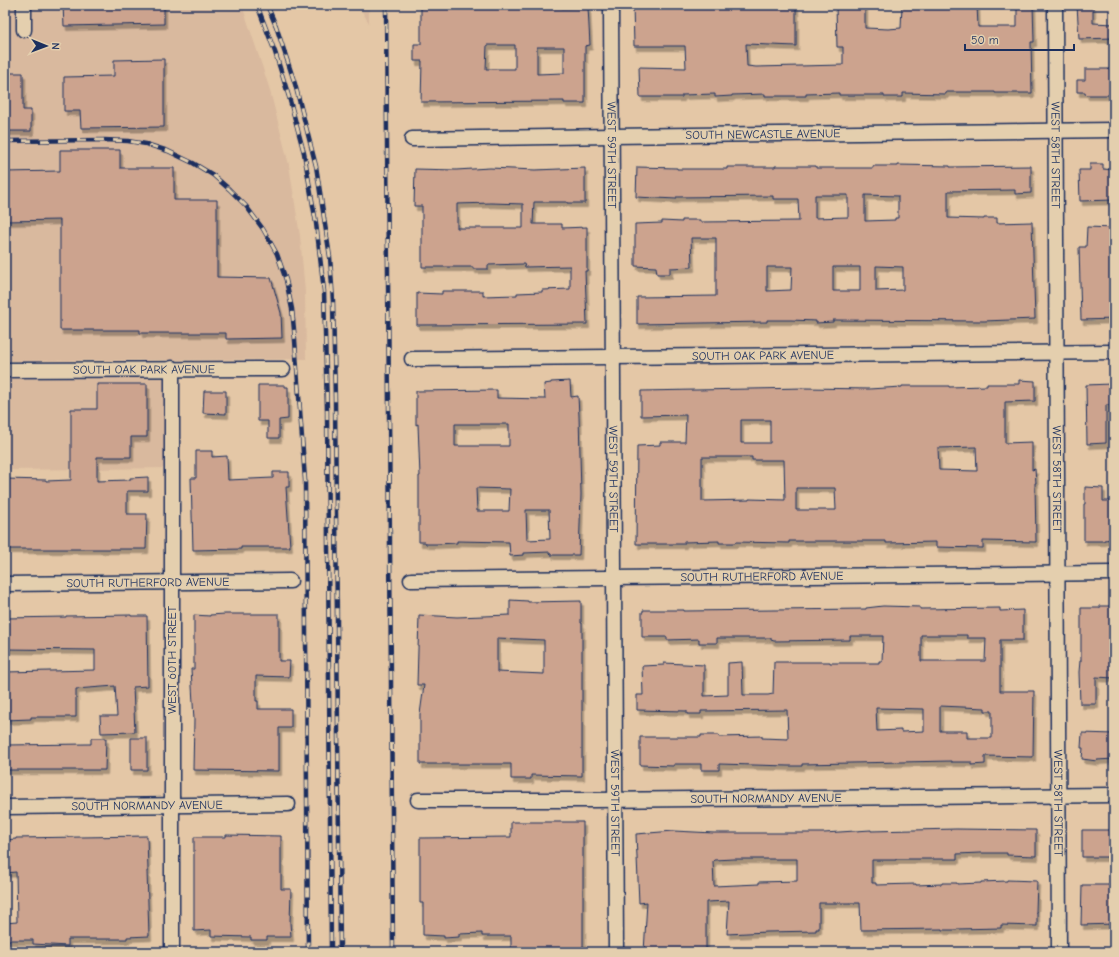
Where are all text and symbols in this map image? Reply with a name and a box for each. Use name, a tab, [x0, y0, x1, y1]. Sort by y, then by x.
north arrow	[26, 26, 66, 66]
scale bar	[965, 26, 1074, 52]
text: 50 m	[971, 33, 999, 47]
text: N	[49, 42, 62, 50]
street label: WEST 59TH STREET	[605, 101, 619, 209]
street label: WEST 58TH STREET	[1048, 101, 1063, 209]
street label: SOUTH NEWCASTLE AVENUE	[685, 126, 840, 142]
street label: SOUTH OAK PARK AVENUE	[692, 348, 834, 363]
street label: SOUTH OAK PARK AVENUE	[73, 362, 215, 377]
street label: WEST 59TH STREET	[606, 425, 621, 533]
street label: WEST 58TH STREET	[1050, 425, 1064, 533]
street label: SOUTH RUTHERFORD AVENUE	[680, 569, 844, 584]
street label: SOUTH RUTHERFORD AVENUE	[66, 575, 230, 590]
street label: WEST 60TH STREET	[165, 605, 179, 714]
street label: WEST 59TH STREET	[608, 749, 623, 857]
street label: WEST 58TH STREET	[1051, 749, 1066, 857]
street label: SOUTH NORMANDY AVENUE	[690, 791, 842, 806]
street label: SOUTH NORMANDY AVENUE	[71, 798, 223, 813]

